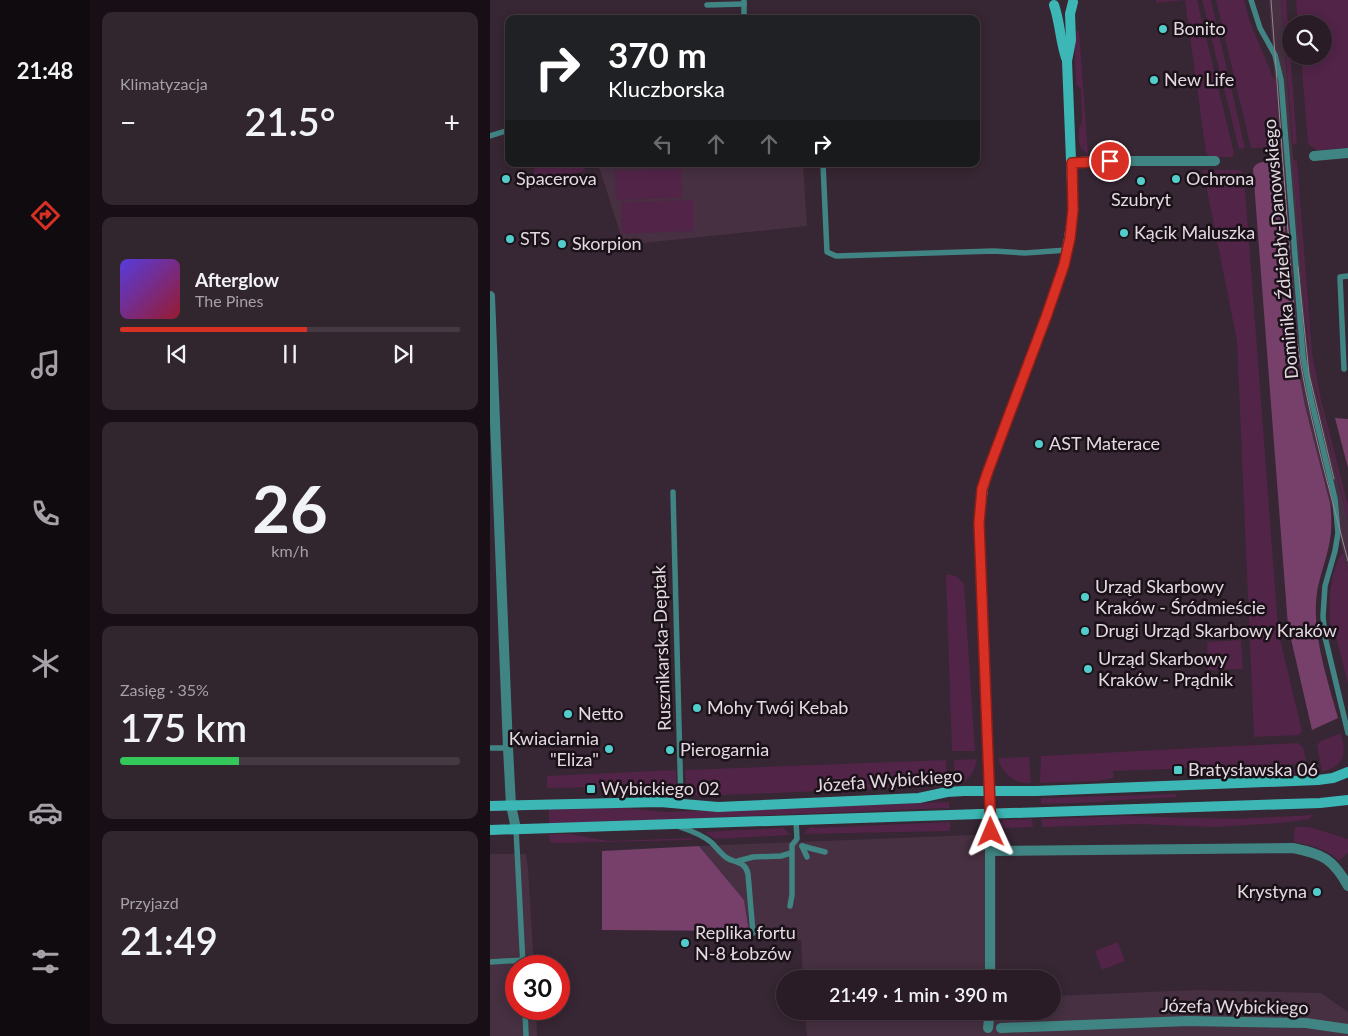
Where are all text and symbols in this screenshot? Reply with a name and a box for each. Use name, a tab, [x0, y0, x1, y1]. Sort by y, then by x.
map controls	[1282, 15, 1332, 65]
button: search	[1282, 15, 1332, 65]
place label: Bonito	[1173, 17, 1226, 39]
marker: Bonito	[1157, 23, 1169, 35]
text: 370 m	[608, 33, 707, 75]
icon: right	[525, 35, 590, 100]
text: 21:48	[17, 57, 73, 84]
place label: New Life	[1164, 68, 1234, 90]
text: Klimatyzacja	[120, 74, 208, 93]
marker: New Life	[1148, 74, 1160, 86]
text: Kluczborska	[608, 75, 725, 102]
text: 21.5°	[245, 98, 335, 144]
text: −	[120, 105, 136, 139]
text: +	[444, 105, 460, 139]
street label: Dominika Ździebły-Danowskiego	[1258, 118, 1302, 380]
icon: left	[649, 130, 677, 158]
icon: ahead	[702, 130, 730, 158]
icon: ahead	[755, 130, 783, 158]
icon: right	[808, 130, 836, 158]
pin	[1089, 140, 1131, 182]
icon: arrive	[1096, 147, 1124, 175]
place label: Spacerova	[516, 167, 597, 189]
place label: Ochrona	[1186, 167, 1254, 189]
marker: Spacerova	[500, 173, 512, 185]
marker: Ochrona	[1170, 173, 1182, 185]
marker: Szubryt	[1135, 175, 1147, 187]
place label: Szubryt	[1111, 188, 1172, 210]
icon: directions	[28, 198, 63, 233]
place label: Kącik Maluszka	[1134, 221, 1255, 243]
place label: STS	[520, 227, 550, 249]
marker: Kącik Maluszka	[1118, 227, 1130, 239]
place label: Skorpion	[572, 232, 642, 254]
marker: STS	[504, 233, 516, 245]
marker: Skorpion	[556, 238, 568, 250]
text: Afterglow	[195, 268, 279, 291]
text: The Pines	[195, 291, 264, 310]
icon: previous	[163, 340, 191, 368]
icon: pause	[276, 340, 304, 368]
icon: next	[389, 340, 417, 368]
icon: music	[28, 347, 63, 382]
place label: AST Materace	[1049, 432, 1160, 454]
marker: AST Materace	[1033, 438, 1045, 450]
text: 26	[252, 469, 328, 547]
icon: phone	[28, 496, 63, 531]
text: km/h	[271, 541, 309, 560]
street label: Rusznikarska-Deptak	[647, 564, 675, 731]
place label: Urząd Skarbowy Kraków - Śródmieście	[1095, 575, 1266, 618]
marker: Urząd Skarbowy Kraków - Śródmieście	[1079, 591, 1091, 603]
place label: Drugi Urząd Skarbowy Kraków	[1095, 619, 1337, 641]
marker: Drugi Urząd Skarbowy Kraków	[1079, 625, 1091, 637]
icon: climate	[28, 646, 63, 681]
place label: Urząd Skarbowy Kraków - Prądnik	[1098, 647, 1234, 690]
marker: Urząd Skarbowy Kraków - Prądnik	[1082, 663, 1094, 675]
text: Zasięg · 35%	[120, 680, 209, 699]
place label: Mohy Twój Kebab	[707, 696, 848, 718]
place label: Netto	[578, 702, 623, 724]
marker: Mohy Twój Kebab	[691, 702, 703, 714]
text: 175 km	[120, 704, 247, 750]
marker: Netto	[562, 708, 574, 720]
place label: Kwiaciarnia "Eliza"	[509, 727, 599, 770]
place label: Pierogarnia	[680, 738, 769, 760]
marker: Kwiaciarnia "Eliza"	[603, 743, 615, 755]
marker: Pierogarnia	[664, 744, 676, 756]
place label: Bratysławska 06	[1188, 758, 1318, 780]
street label: Józefa Wybickiego	[815, 764, 963, 796]
marker: Bratysławska 06	[1172, 764, 1184, 776]
place label: Wybickiego 02	[601, 777, 720, 799]
marker: Wybickiego 02	[585, 783, 597, 795]
icon: car	[28, 795, 63, 830]
position arrow	[964, 805, 1016, 857]
place label: Krystyna	[1237, 880, 1307, 902]
marker: Krystyna	[1311, 886, 1323, 898]
text: Przyjazd	[120, 893, 179, 912]
text: 21:49	[120, 917, 218, 963]
place label: Replika fortu N-8 Łobzów	[695, 921, 796, 964]
marker: Replika fortu N-8 Łobzów	[679, 937, 691, 949]
icon: filters	[28, 944, 63, 979]
speed limit sign: 30	[505, 955, 570, 1020]
text: 21:49 · 1 min · 390 m	[829, 983, 1008, 1006]
street label: Józefa Wybickiego	[1161, 994, 1309, 1018]

